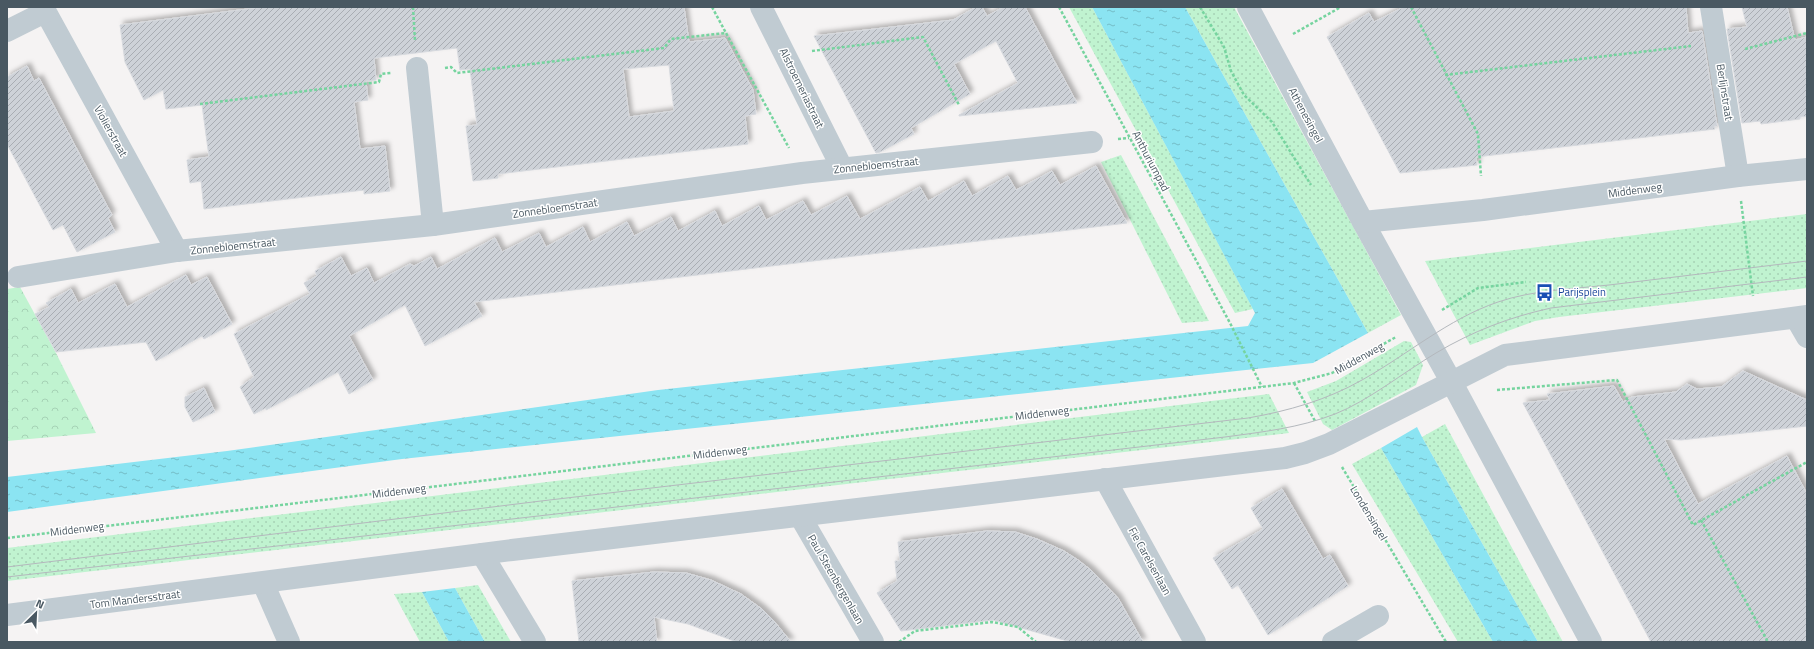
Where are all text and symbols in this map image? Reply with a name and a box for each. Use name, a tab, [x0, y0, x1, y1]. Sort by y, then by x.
street label: Alstroemeriastraat	[776, 45, 828, 131]
street label: Berlijnstraat	[1713, 63, 1737, 122]
street label: Athenesingel	[1285, 85, 1327, 145]
street label: Violierstraat	[90, 102, 132, 160]
street label: Anthuriumpad	[1128, 128, 1174, 194]
street label: Zonnebloemstraat	[833, 153, 919, 177]
street label: Middenweg	[1607, 178, 1663, 202]
street label: Zonnebloemstraat	[512, 194, 599, 222]
street label: Zonnebloemstraat	[190, 234, 276, 258]
bus stop icon: Parijsplein	[1535, 282, 1555, 302]
place label: Parijsplein	[1558, 284, 1606, 300]
street label: Middenweg	[1331, 338, 1387, 378]
street label: Middenweg	[1014, 402, 1070, 424]
street label: Middenweg	[692, 441, 748, 463]
street label: Middenweg	[371, 480, 427, 502]
street label: Londensingel	[1346, 483, 1392, 543]
street label: Middenweg	[49, 518, 105, 540]
street label: Fie Carelsenlaan	[1125, 524, 1175, 598]
street label: Paul Steenbergenlaan	[804, 531, 868, 627]
street label: Tom Mandersstraat	[89, 586, 181, 612]
north arrow	[16, 593, 56, 633]
text: N	[33, 595, 47, 613]

